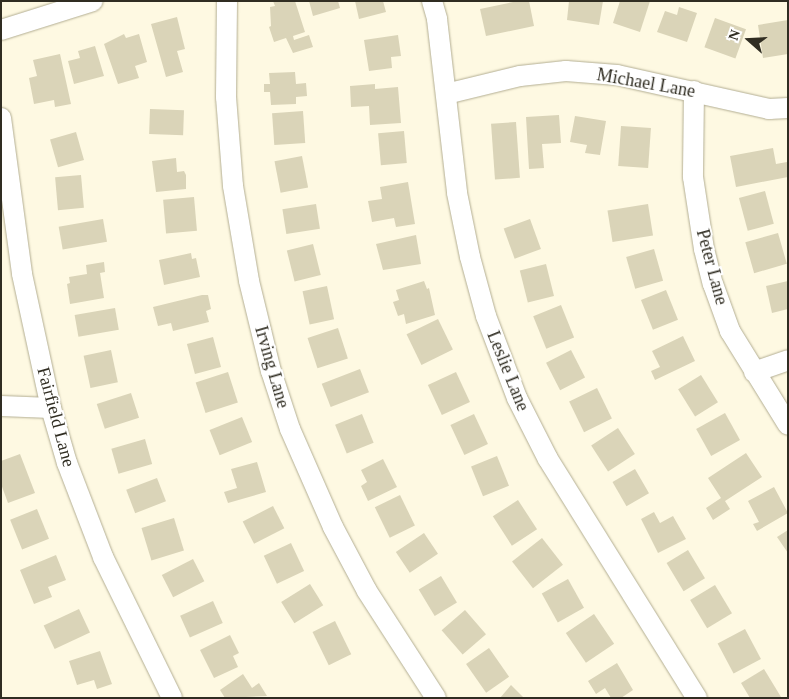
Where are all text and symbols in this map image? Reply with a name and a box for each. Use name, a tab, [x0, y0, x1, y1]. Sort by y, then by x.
north arrow	[724, 15, 774, 65]
text: N	[726, 28, 743, 42]
street label: Michael Lane	[595, 64, 697, 102]
street label: Peter Lane	[692, 227, 732, 307]
street label: Irving Lane	[250, 323, 294, 411]
street label: Leslie Lane	[482, 328, 534, 414]
street label: Fairfield Lane	[32, 365, 80, 469]

